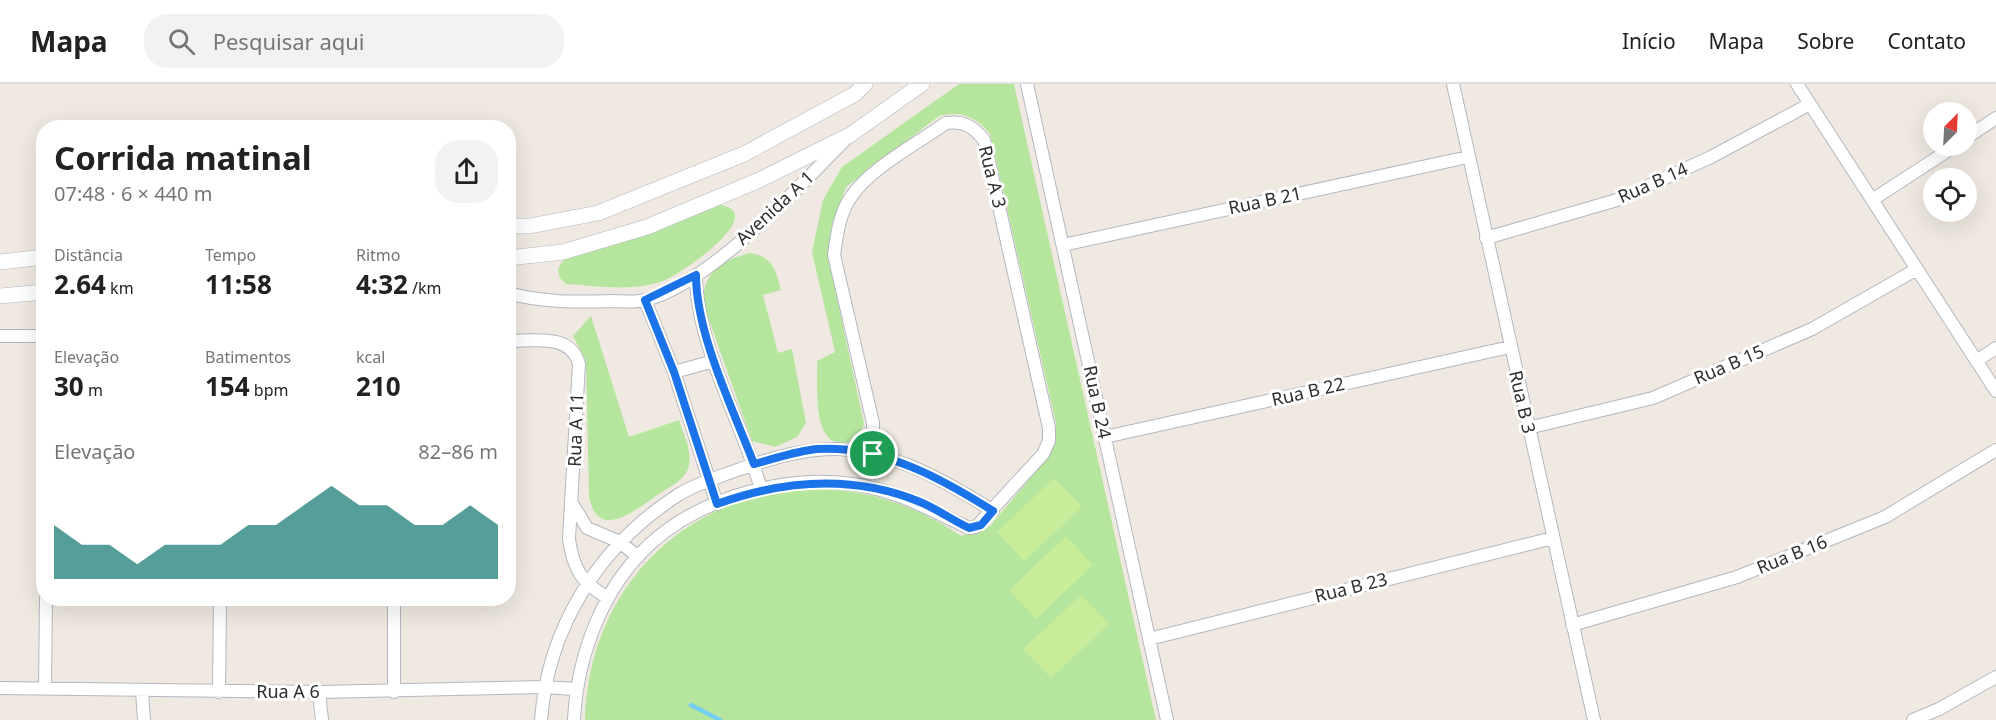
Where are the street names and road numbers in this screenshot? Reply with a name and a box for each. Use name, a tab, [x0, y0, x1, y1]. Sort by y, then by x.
street label: Rua A 3	[974, 143, 1012, 211]
street label: Rua B 14	[1614, 156, 1691, 208]
street label: Avenida A 1	[730, 165, 819, 250]
street label: Rua B 21	[1226, 181, 1304, 219]
street label: Rua B 15	[1690, 339, 1767, 390]
street label: Rua B 24	[1079, 363, 1117, 441]
street label: Rua B 3	[1504, 368, 1542, 436]
street label: Rua B 22	[1269, 371, 1347, 411]
street label: Rua A 11	[562, 393, 588, 467]
street label: Rua B 16	[1753, 529, 1830, 579]
street label: Rua B 23	[1312, 566, 1390, 608]
street label: Rua A 6	[256, 679, 320, 703]

